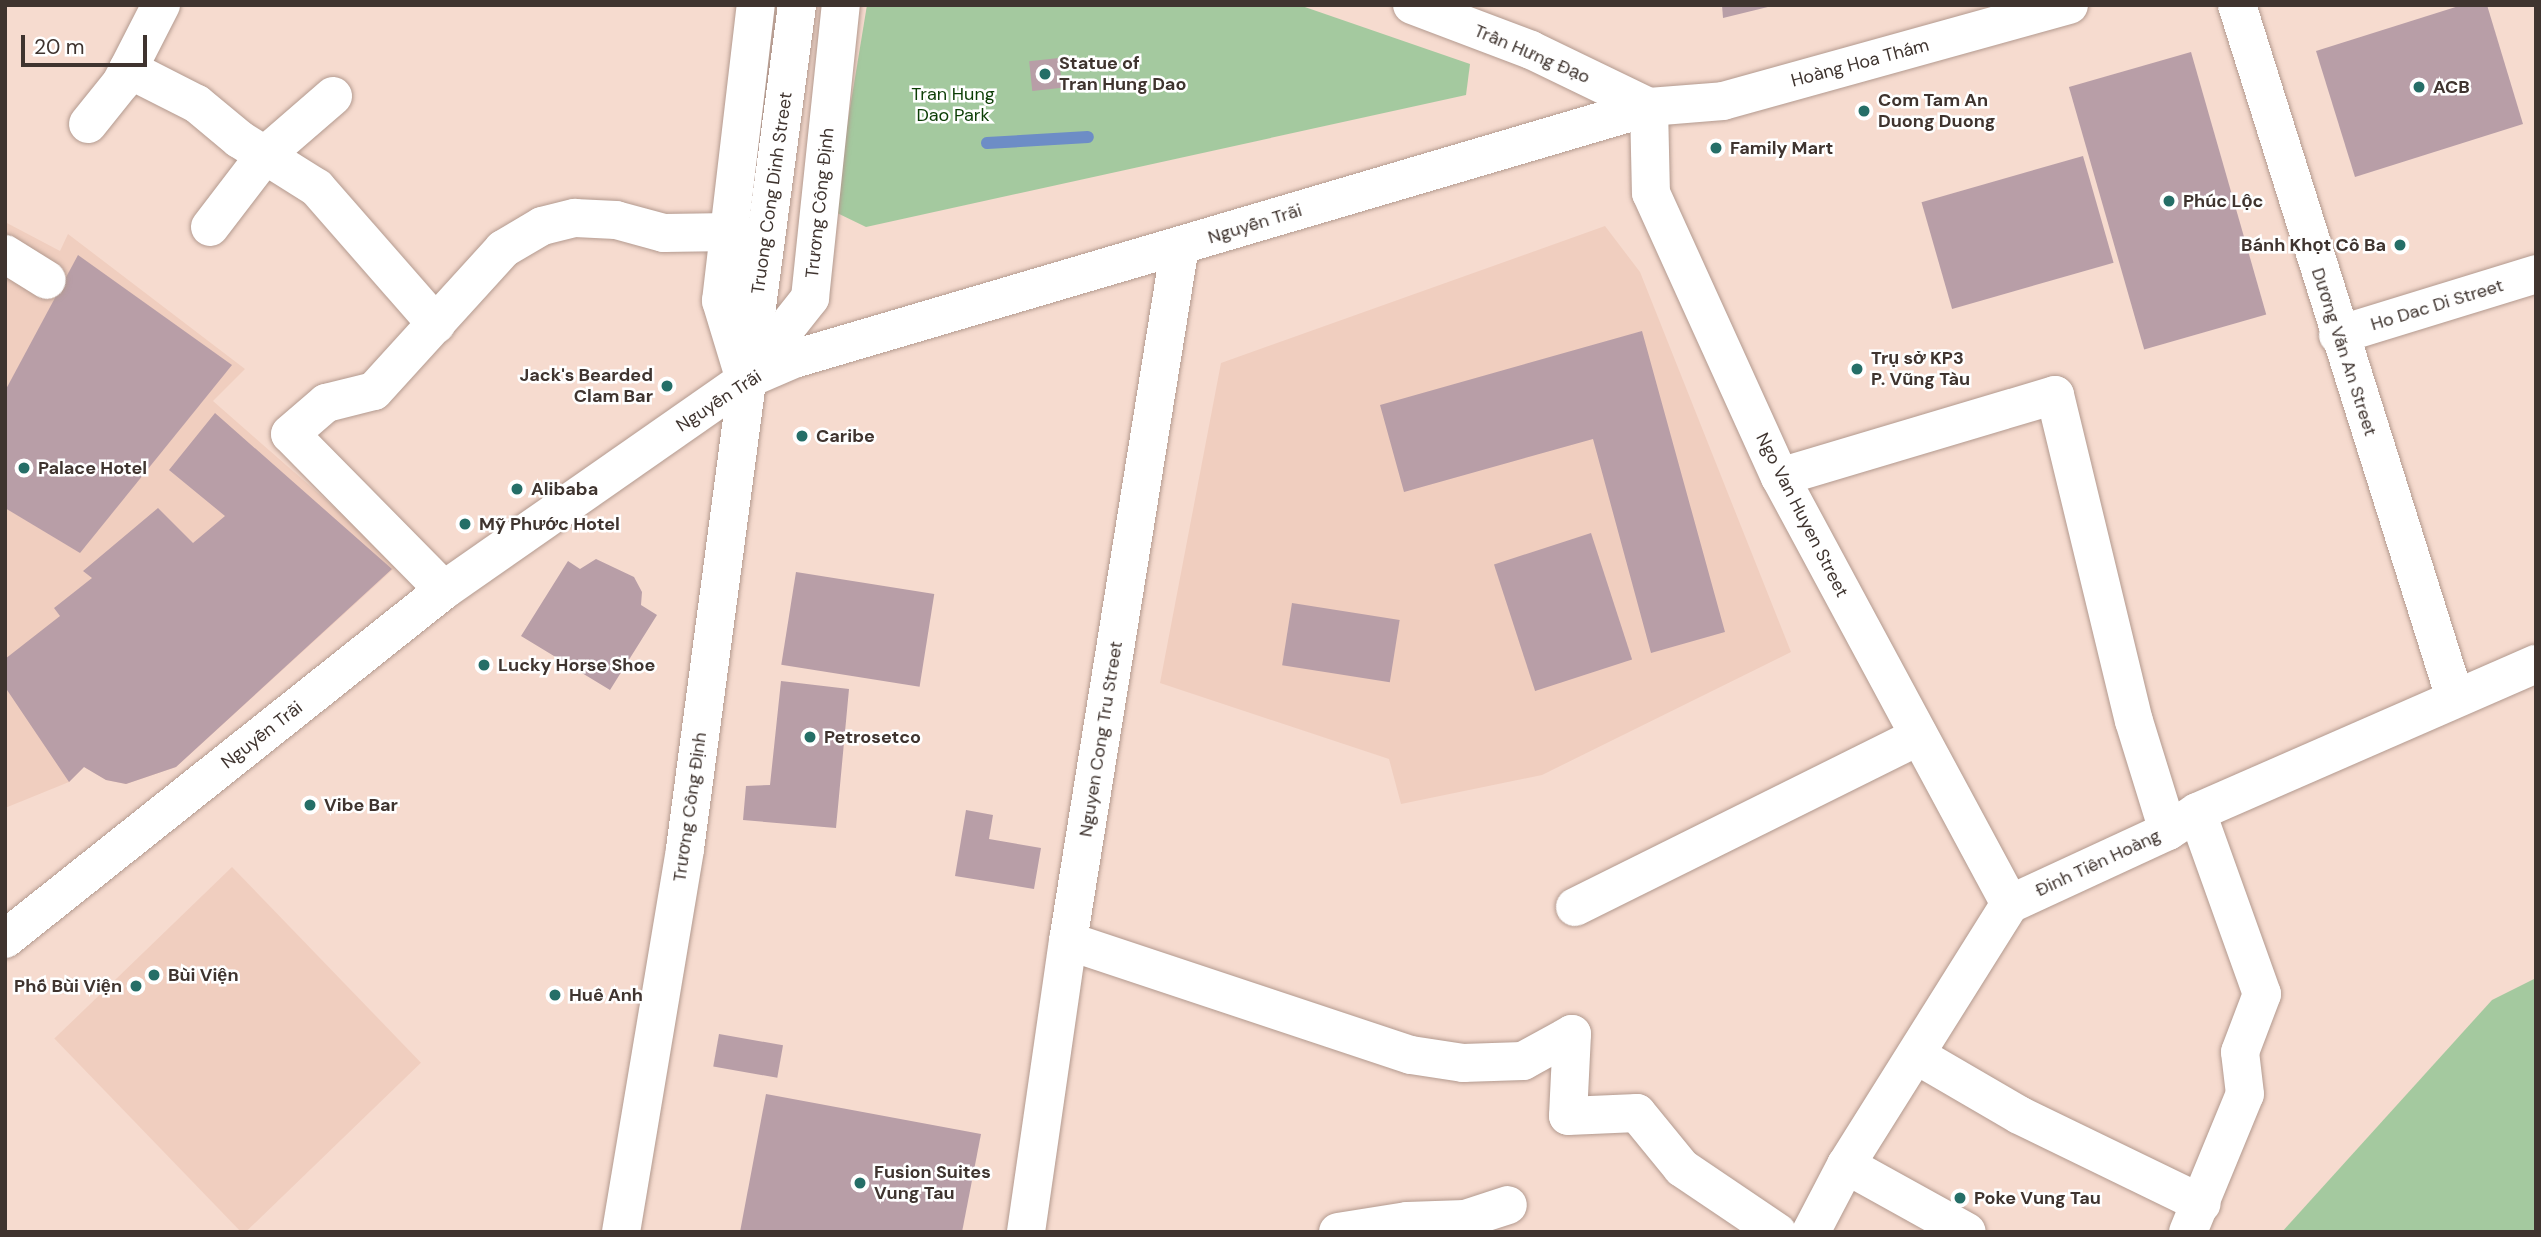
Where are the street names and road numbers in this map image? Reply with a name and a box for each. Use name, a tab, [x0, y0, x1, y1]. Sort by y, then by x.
street label: Trần Hưng Đạo	[1471, 20, 1593, 88]
street label: Hoàng Hoa Thám	[1789, 34, 1931, 92]
street label: Truong Cong Dinh Street	[747, 91, 797, 295]
street label: Trương Công Định	[801, 127, 839, 279]
street label: Nguyễn Trãi	[1205, 199, 1305, 249]
street label: Dương Văn An Street	[2307, 265, 2381, 439]
street label: Ho Dac Di Street	[2368, 275, 2506, 335]
street label: Nguyễn Trãi	[672, 365, 766, 437]
street label: Ngo Van Huyen Street	[1751, 429, 1853, 601]
street label: Nguyen Cong Tru Street	[1075, 640, 1127, 838]
street label: Nguyễn Trãi	[217, 697, 307, 773]
street label: Trương Công Định	[669, 731, 711, 883]
street label: Đinh Tiên Hoàng	[2032, 825, 2164, 901]

